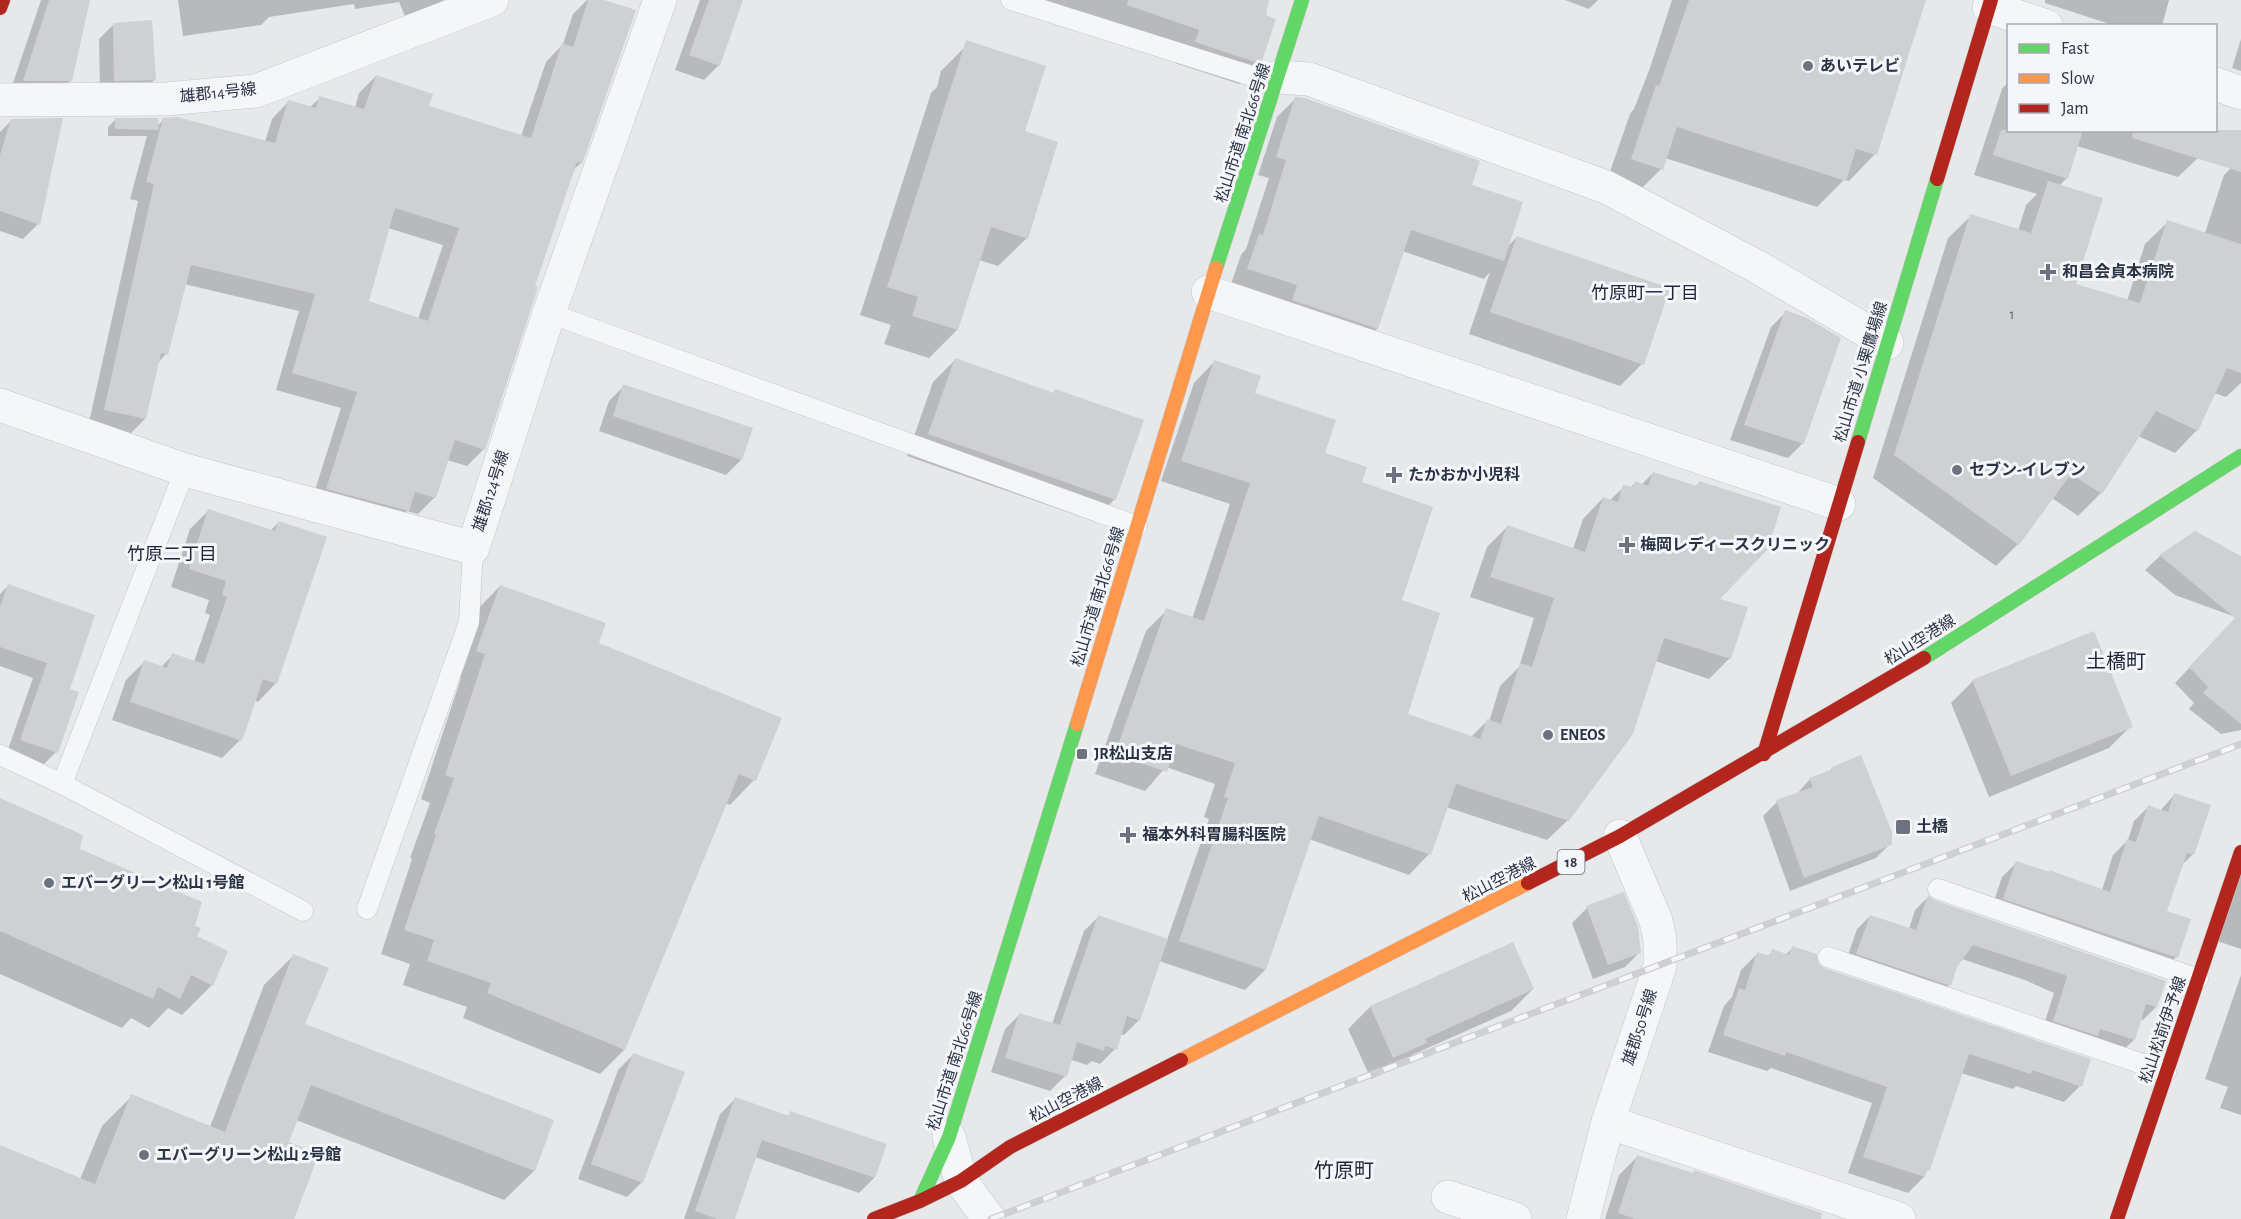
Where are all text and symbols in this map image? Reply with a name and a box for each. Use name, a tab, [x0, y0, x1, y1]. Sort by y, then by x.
legend	[2007, 24, 2217, 132]
text: Fast	[2061, 40, 2089, 58]
place label: あいテレビ	[1820, 57, 1900, 74]
marker: あいテレビ	[1801, 59, 1815, 73]
street label: 松山市道 南北66号線	[1212, 61, 1273, 205]
text: Slow	[2061, 70, 2094, 88]
street label: 雄郡14号線	[179, 80, 257, 105]
text: Jam	[2061, 100, 2089, 118]
marker: 和昌会貞本病院	[2039, 263, 2057, 281]
place label: 和昌会貞本病院	[2062, 263, 2174, 280]
district label: 竹原町一丁目	[1591, 283, 1699, 303]
street label: 松山市道 小栗鷹場線	[1831, 299, 1890, 444]
house number: 1	[2010, 308, 2014, 322]
street label: 雄郡124号線	[469, 448, 512, 534]
place label: セブン-イレブン	[1969, 461, 2086, 478]
marker: セブン-イレブン	[1950, 463, 1964, 477]
marker: たかおか小児科	[1385, 466, 1403, 484]
place label: たかおか小児科	[1408, 466, 1520, 483]
street label: 松山市道 南北66号線	[1068, 525, 1127, 669]
marker: 梅岡レディースクリニック	[1618, 536, 1636, 554]
place label: 梅岡レディースクリニック	[1640, 536, 1830, 553]
district label: 竹原二丁目	[127, 544, 217, 564]
street label: 松山空港線	[1881, 611, 1958, 668]
district label: 土橋町	[2086, 651, 2146, 672]
place label: ENEOS	[1560, 727, 1605, 743]
marker: ENEOS	[1541, 728, 1555, 742]
place label: JR松山支店	[1094, 745, 1173, 762]
marker: JR松山支店	[1075, 747, 1089, 761]
marker: 土橋	[1894, 818, 1912, 836]
place label: 土橋	[1916, 818, 1948, 835]
marker: 福本外科胃腸科医院	[1119, 826, 1137, 844]
place label: 福本外科胃腸科医院	[1142, 826, 1286, 843]
road number: 18	[1558, 850, 1584, 874]
street label: 松山空港線	[1459, 854, 1538, 905]
place label: エバーグリーン松山 1号館	[61, 873, 244, 891]
marker: エバーグリーン松山 1号館	[42, 876, 56, 890]
street label: 松山松前伊予線	[2136, 974, 2189, 1086]
street label: 雄郡50号線	[1619, 987, 1660, 1067]
street label: 松山市道 南北66号線	[924, 989, 985, 1133]
street label: 松山空港線	[1026, 1074, 1105, 1125]
place label: エバーグリーン松山 2号館	[156, 1145, 341, 1163]
marker: エバーグリーン松山 2号館	[137, 1148, 151, 1162]
district label: 竹原町	[1314, 1160, 1374, 1181]

